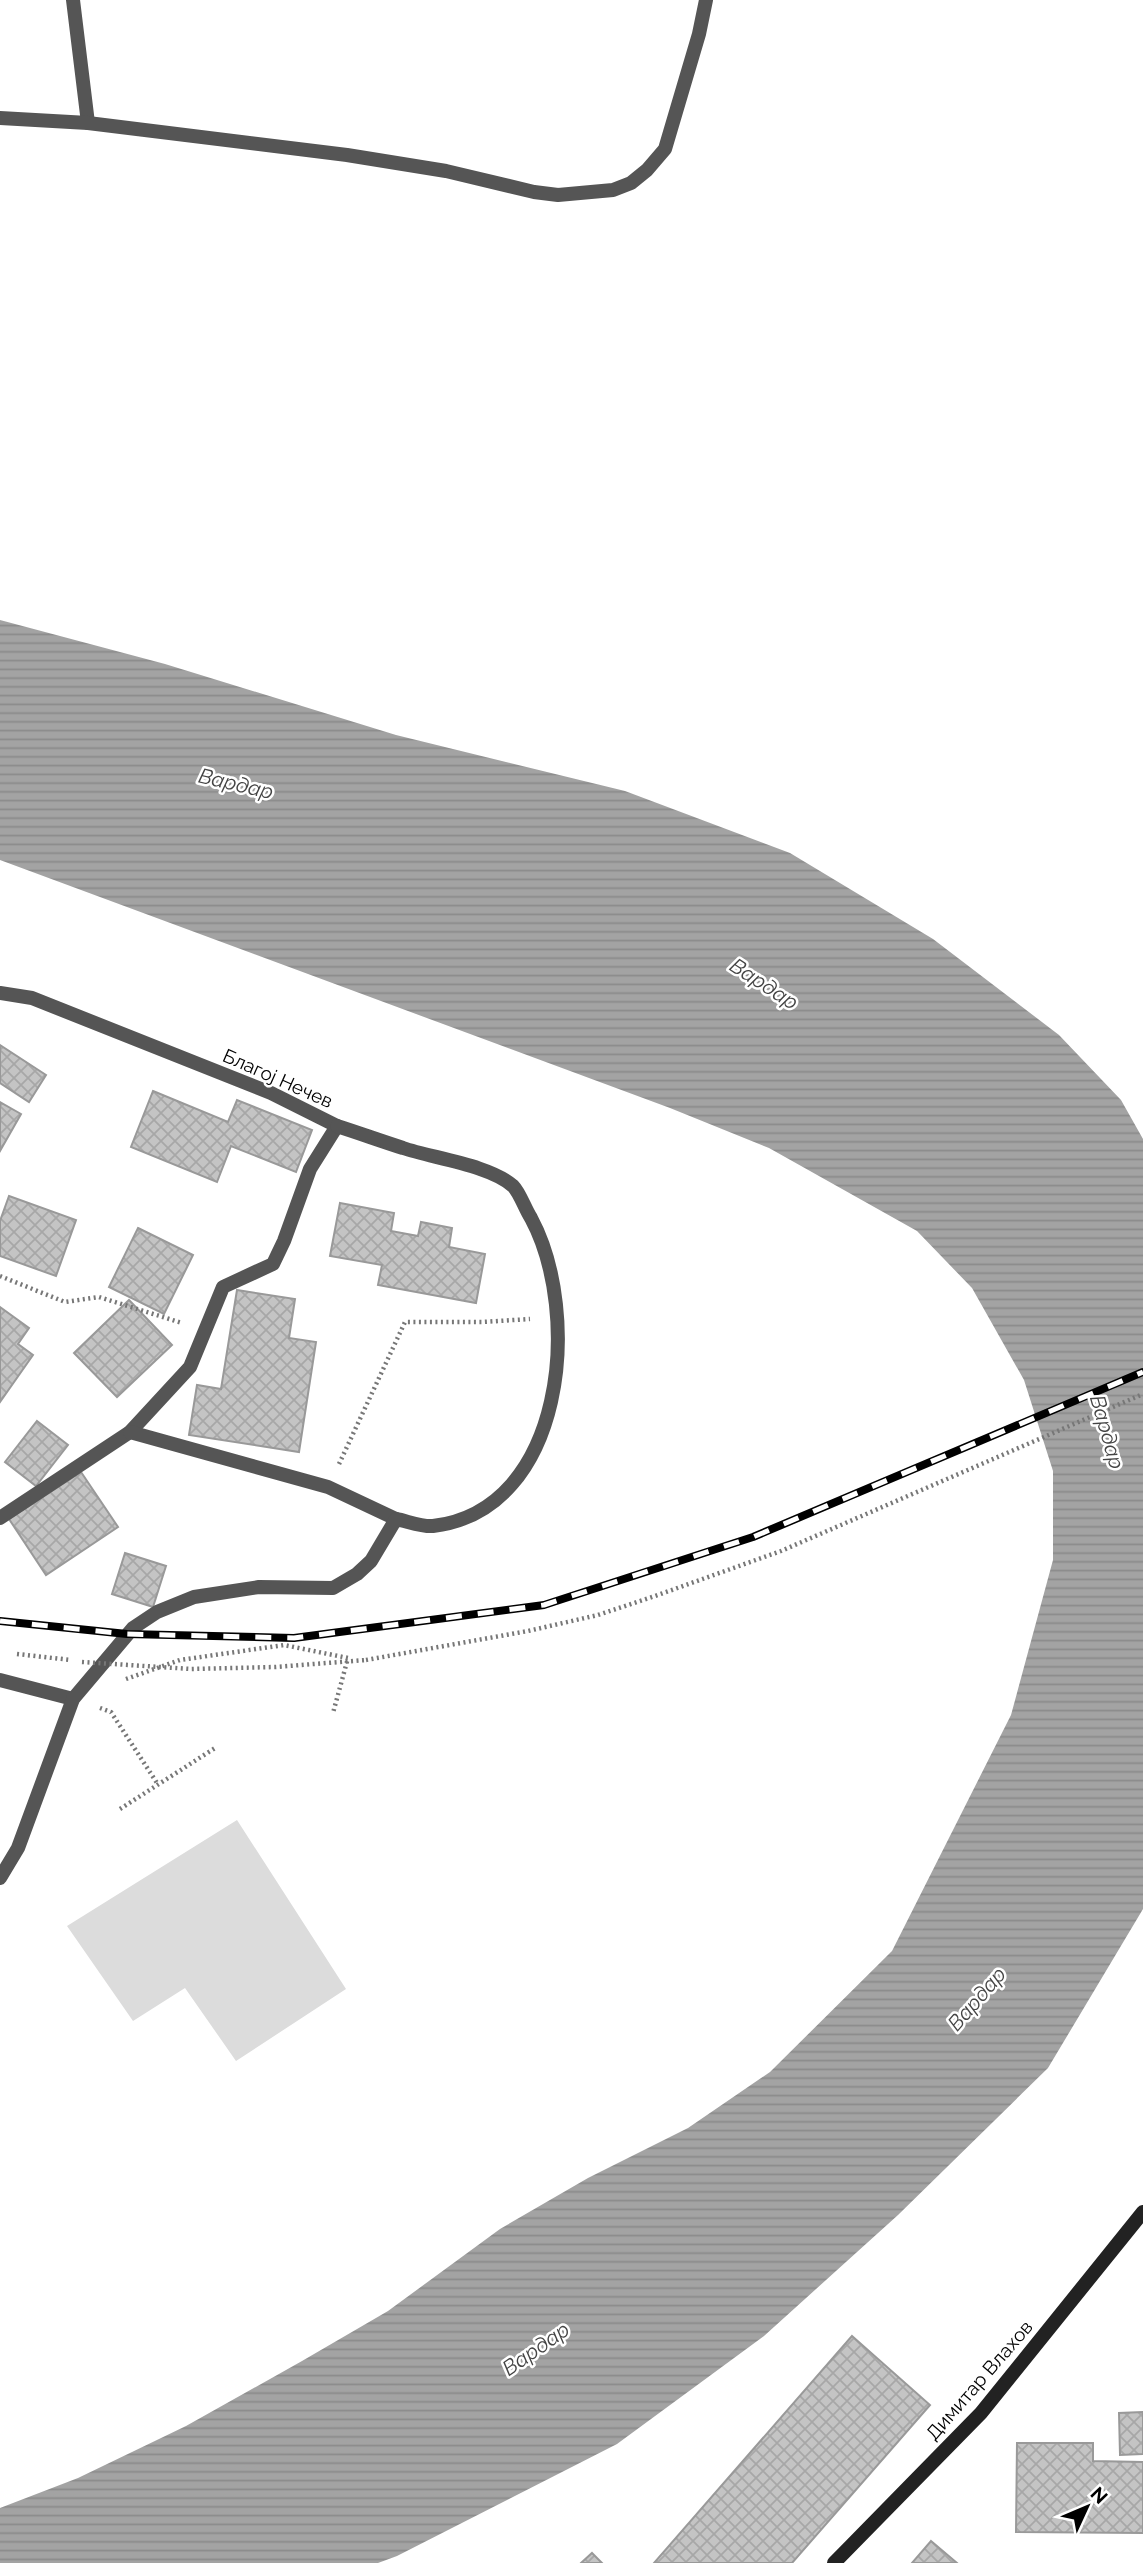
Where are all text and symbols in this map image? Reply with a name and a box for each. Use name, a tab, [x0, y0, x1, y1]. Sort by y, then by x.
water label: Вардар	[196, 763, 276, 804]
water label: Вардар	[726, 952, 803, 1015]
street label: Благој Нечев	[220, 1044, 336, 1112]
water label: Вардар	[1085, 1392, 1130, 1472]
water label: Вардар	[942, 1962, 1011, 2036]
street label: Димитар Влахов	[921, 2316, 1037, 2444]
water label: Вардар	[497, 2317, 574, 2381]
north arrow	[1052, 2472, 1122, 2542]
text: N	[1086, 2482, 1112, 2508]

